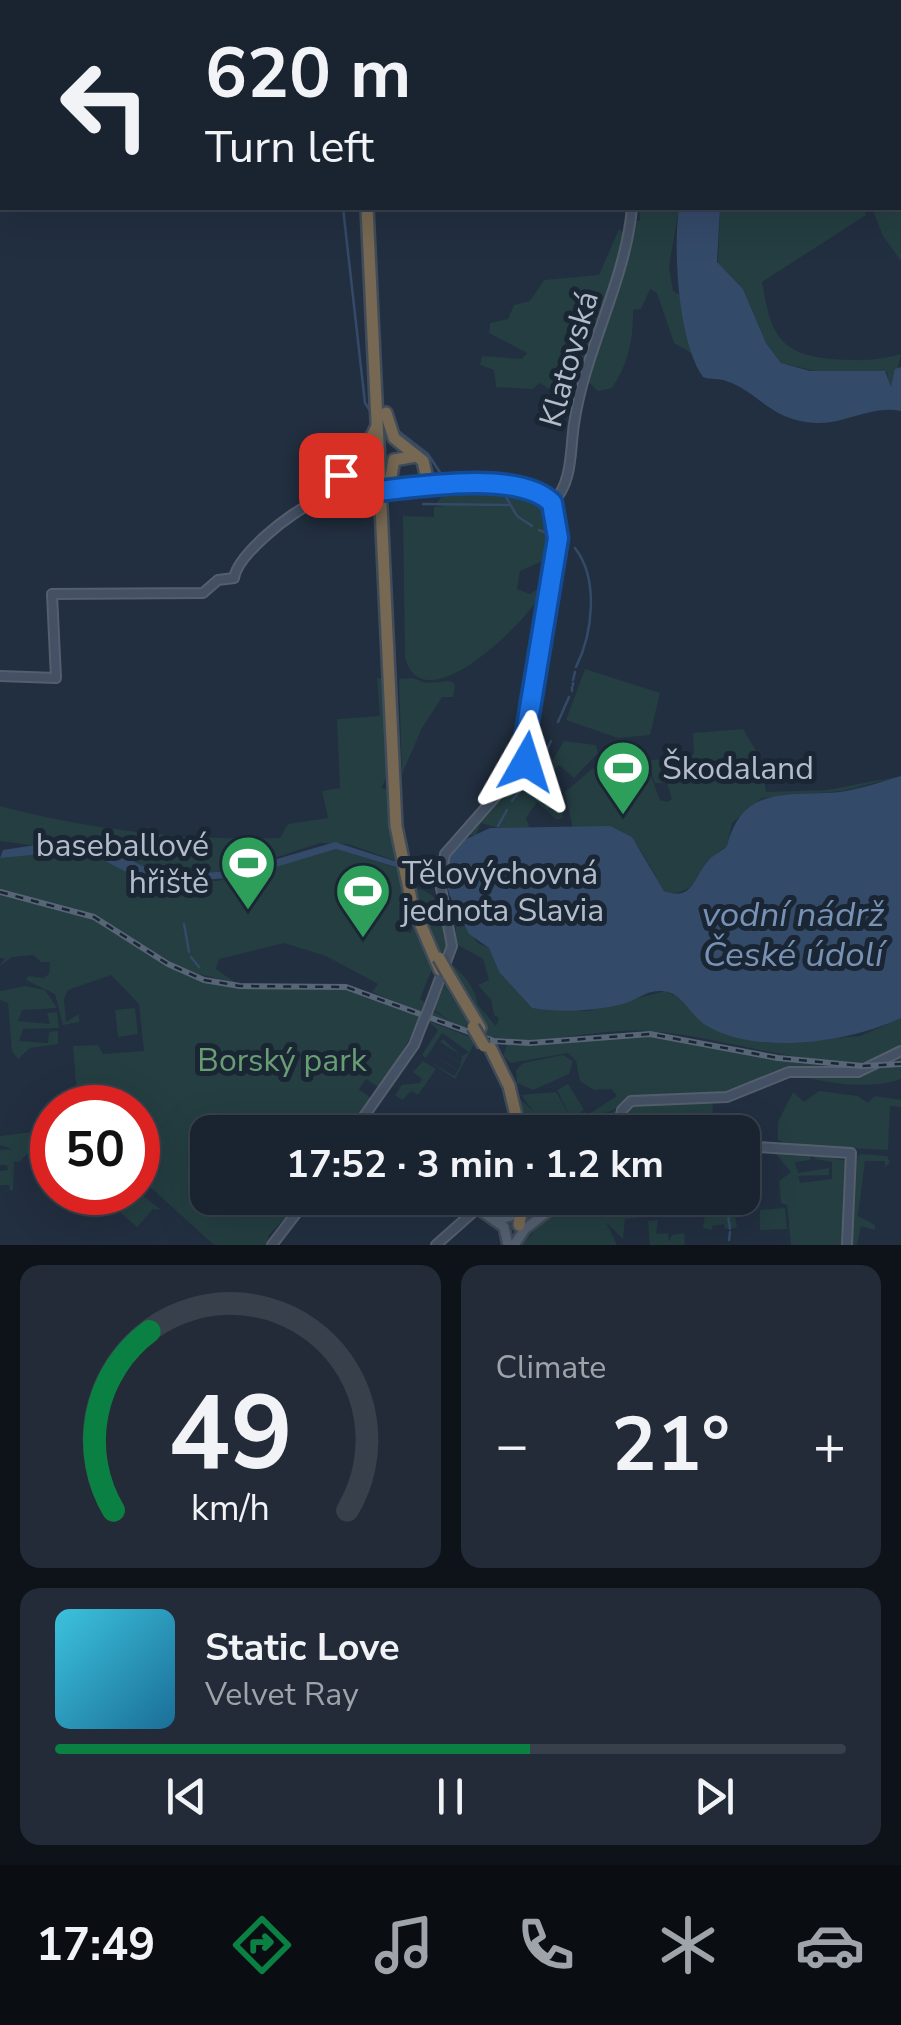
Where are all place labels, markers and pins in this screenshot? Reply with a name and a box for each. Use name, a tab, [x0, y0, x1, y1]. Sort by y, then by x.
pin	[299, 433, 384, 518]
sports icon: Škodaland	[593, 738, 653, 817]
place label: Škodaland	[662, 747, 814, 790]
place label: baseballové hřiště	[36, 824, 209, 904]
sports icon: baseballové hřiště	[218, 833, 278, 912]
place label: Tělovýchovná jednota Slavia	[400, 852, 604, 932]
sports icon: Tělovýchovná jednota Slavia	[333, 861, 393, 940]

